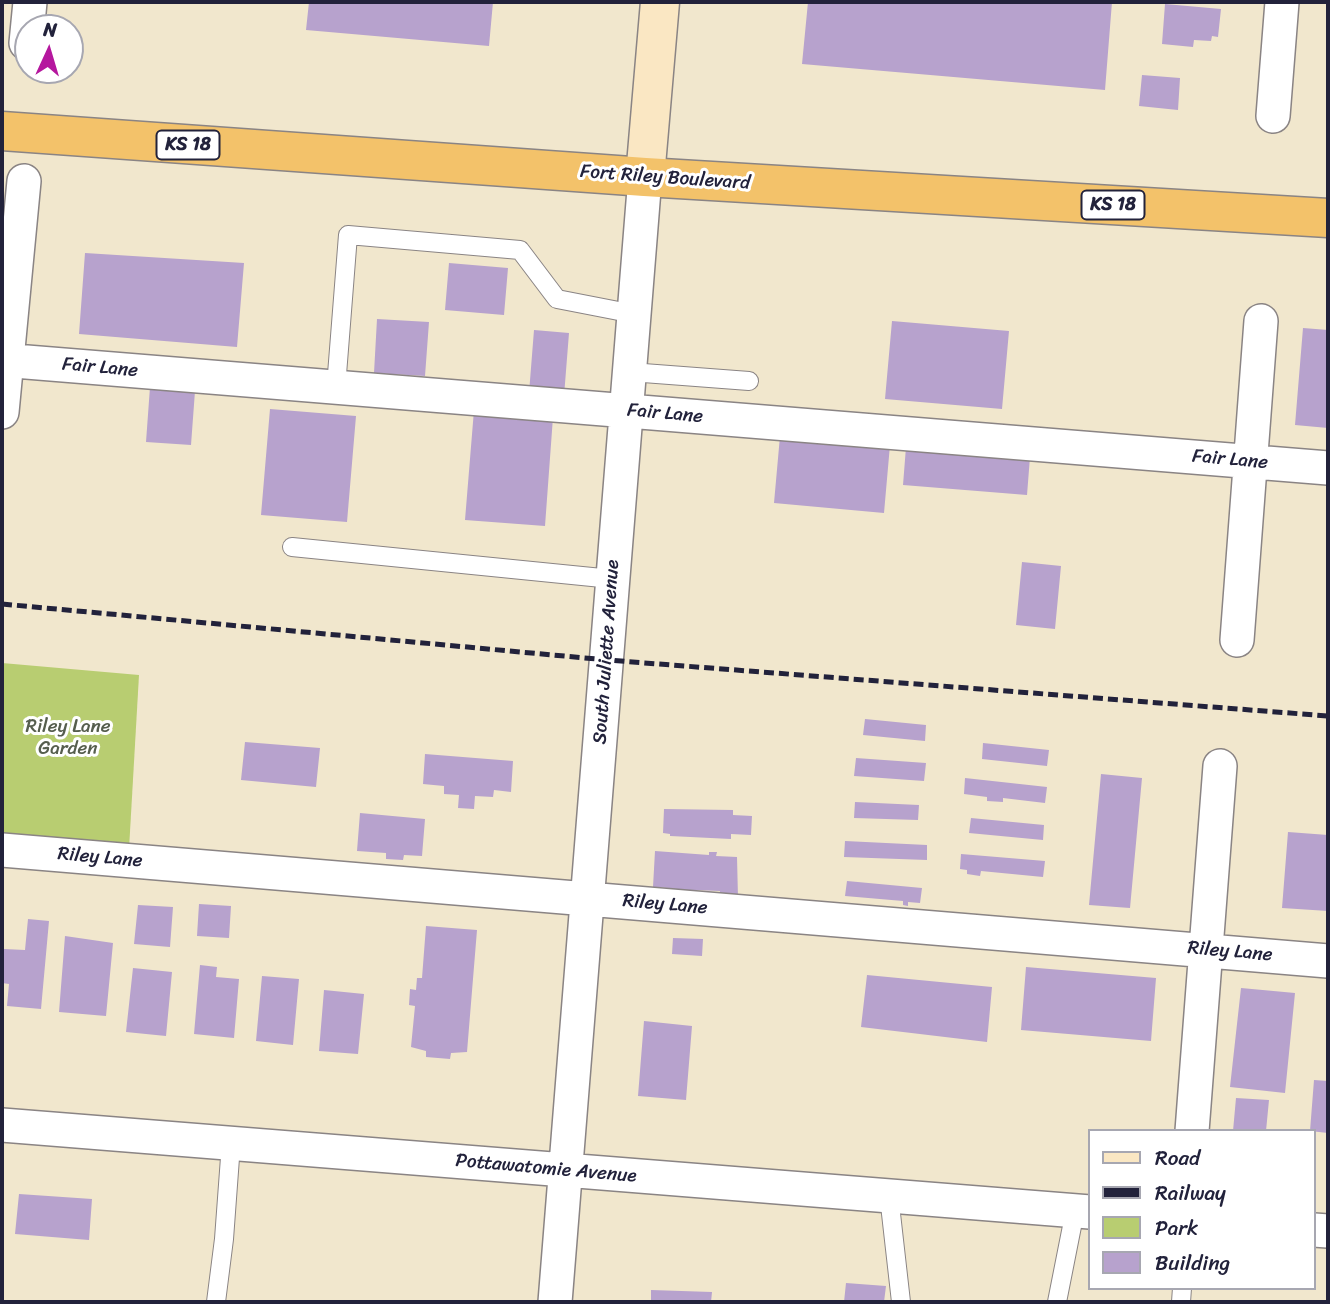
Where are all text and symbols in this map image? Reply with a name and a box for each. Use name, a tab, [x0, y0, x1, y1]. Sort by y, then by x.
text: N	[43, 13, 58, 46]
north arrow	[14, 14, 84, 84]
road number: KS 18	[156, 130, 220, 160]
street label: Fort Riley Boulevard	[579, 161, 751, 195]
road number: KS 18	[1082, 190, 1144, 220]
street label: Fair Lane	[61, 353, 139, 383]
street label: Fair Lane	[626, 399, 704, 429]
street label: Fair Lane	[1191, 445, 1269, 475]
street label: South Juliette Avenue	[589, 559, 625, 745]
park label: Riley Lane Garden	[25, 716, 111, 760]
street label: Riley Lane	[57, 843, 143, 873]
street label: Riley Lane	[622, 890, 708, 920]
street label: Riley Lane	[1187, 937, 1273, 967]
legend	[1088, 1129, 1316, 1290]
text: Road	[1155, 1139, 1200, 1177]
street label: Pottawatomie Avenue	[455, 1150, 637, 1188]
text: Railway	[1155, 1174, 1226, 1212]
text: Park	[1155, 1209, 1198, 1247]
text: Building	[1155, 1244, 1230, 1282]

